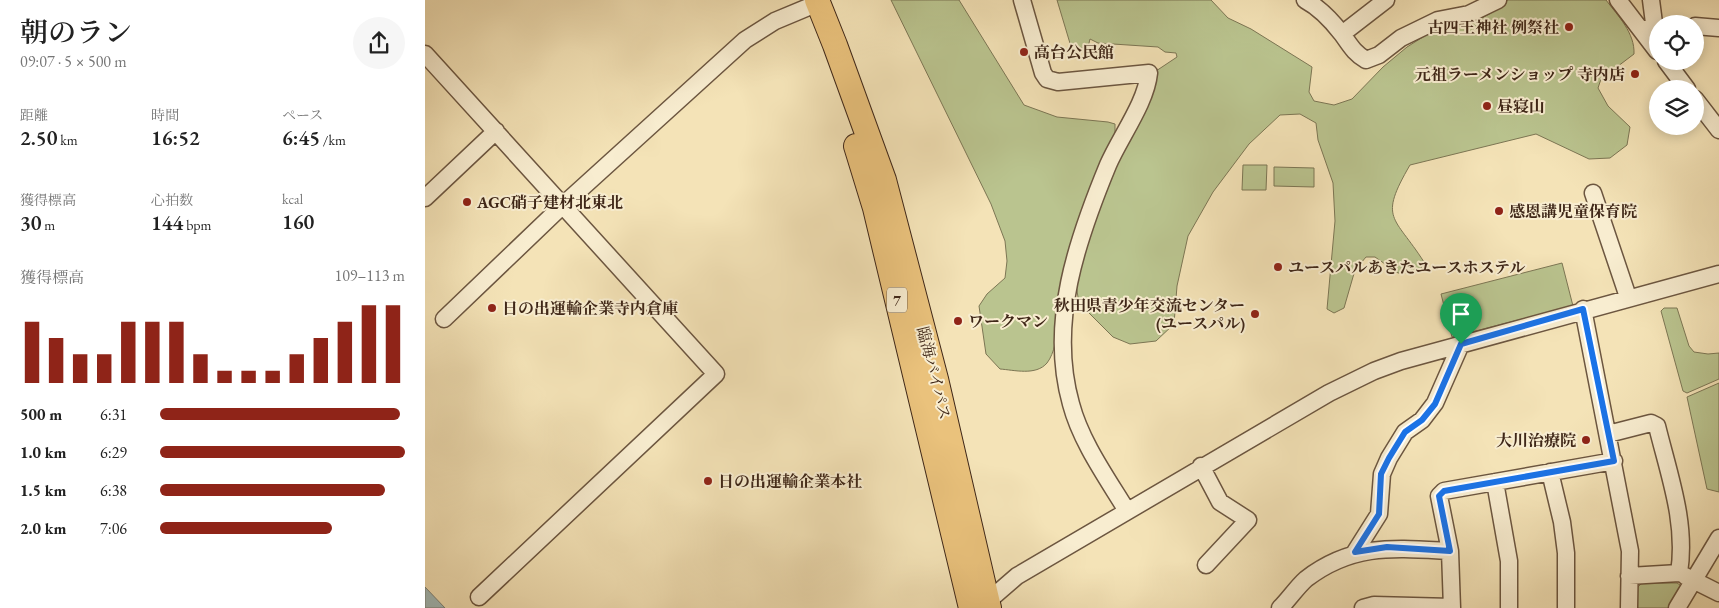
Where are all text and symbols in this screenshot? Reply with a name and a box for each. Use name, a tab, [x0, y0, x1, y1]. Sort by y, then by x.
text: 朝のラン	[20, 14, 132, 50]
map controls	[1649, 15, 1704, 135]
button: locate	[1649, 15, 1704, 70]
button: share	[353, 17, 405, 69]
place label: 古四王神社 例祭社	[1427, 17, 1559, 38]
marker: 古四王神社 例祭社	[1563, 21, 1575, 33]
place label: 高台公民館	[1034, 42, 1114, 63]
marker: 高台公民館	[1018, 46, 1030, 58]
text: 09:07 · 5 × 500 m	[20, 51, 127, 72]
place label: 元祖ラーメンショップ 寺内店	[1415, 64, 1625, 85]
marker: 元祖ラーメンショップ 寺内店	[1629, 68, 1641, 80]
button: layers	[1649, 80, 1704, 135]
place label: 昼寝山	[1497, 96, 1545, 117]
marker: 昼寝山	[1481, 100, 1493, 112]
text: 距離	[20, 106, 48, 124]
text: 時間	[151, 106, 179, 124]
text: ペース	[282, 106, 323, 124]
text: 2.50	[20, 124, 57, 151]
text: 16:52	[151, 124, 200, 151]
text: 6:45	[282, 124, 320, 151]
text: km	[57, 131, 78, 149]
text: /km	[320, 131, 346, 149]
text: kcal	[282, 190, 303, 208]
text: 獲得標高	[20, 191, 76, 209]
text: 心拍数	[151, 191, 193, 209]
place label: AGC硝子建材北東北	[476, 192, 623, 213]
marker: AGC硝子建材北東北	[461, 196, 473, 208]
place label: 感恩講児童保育院	[1509, 201, 1637, 222]
marker: 感恩講児童保育院	[1493, 205, 1505, 217]
text: 160	[282, 208, 314, 235]
text: 30	[20, 209, 42, 236]
text: 144	[151, 209, 183, 236]
text: m	[42, 216, 55, 234]
text: bpm	[183, 216, 212, 234]
place label: ユースパルあきたユースホステル	[1288, 257, 1525, 278]
marker: ユースパルあきたユースホステル	[1272, 261, 1284, 273]
text: 109–113 m	[334, 265, 405, 286]
text: 獲得標高	[20, 267, 84, 288]
road number: 7	[887, 288, 907, 312]
pin	[1440, 293, 1482, 344]
place label: 秋田県青少年交流センター (ユースパル)	[1054, 295, 1245, 334]
place label: 日の出運輸企業寺内倉庫	[502, 298, 678, 319]
icon: arrive	[1447, 300, 1475, 328]
marker: 日の出運輸企業寺内倉庫	[486, 302, 498, 314]
marker: 秋田県青少年交流センター (ユースパル)	[1249, 308, 1261, 320]
place label: ワークマン	[968, 311, 1048, 332]
marker: ワークマン	[952, 315, 964, 327]
street label: 臨海バイパス	[912, 324, 956, 422]
text: 500 m	[20, 404, 62, 425]
text: 6:31	[100, 404, 127, 425]
place label: 大川治療院	[1496, 430, 1576, 451]
marker: 大川治療院	[1580, 434, 1592, 446]
text: 1.0 km	[20, 442, 66, 463]
text: 6:29	[100, 442, 127, 463]
place label: 日の出運輸企業本社	[718, 471, 862, 492]
marker: 日の出運輸企業本社	[702, 475, 714, 487]
text: 1.5 km	[20, 480, 66, 501]
text: 6:38	[100, 480, 127, 501]
text: 2.0 km	[20, 518, 66, 539]
text: 7:06	[100, 518, 127, 539]

